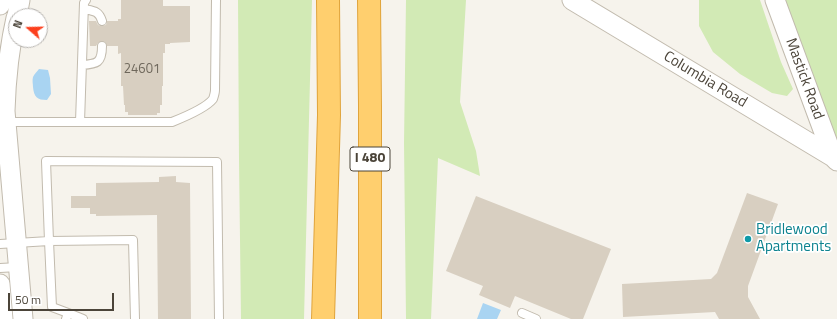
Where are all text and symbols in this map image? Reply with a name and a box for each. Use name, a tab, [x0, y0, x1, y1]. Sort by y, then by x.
north arrow	[8, 8, 48, 48]
text: N	[9, 18, 26, 31]
street label: Mastick Road	[781, 36, 827, 122]
street label: Columbia Road	[660, 48, 750, 112]
house number: 24601	[124, 62, 160, 78]
road number: I 480	[350, 147, 390, 171]
place label: Bridlewood Apartments	[756, 221, 831, 256]
marker: Bridlewood Apartments	[743, 234, 753, 244]
scale bar	[10, 285, 116, 311]
text: 50 m	[15, 290, 41, 309]

